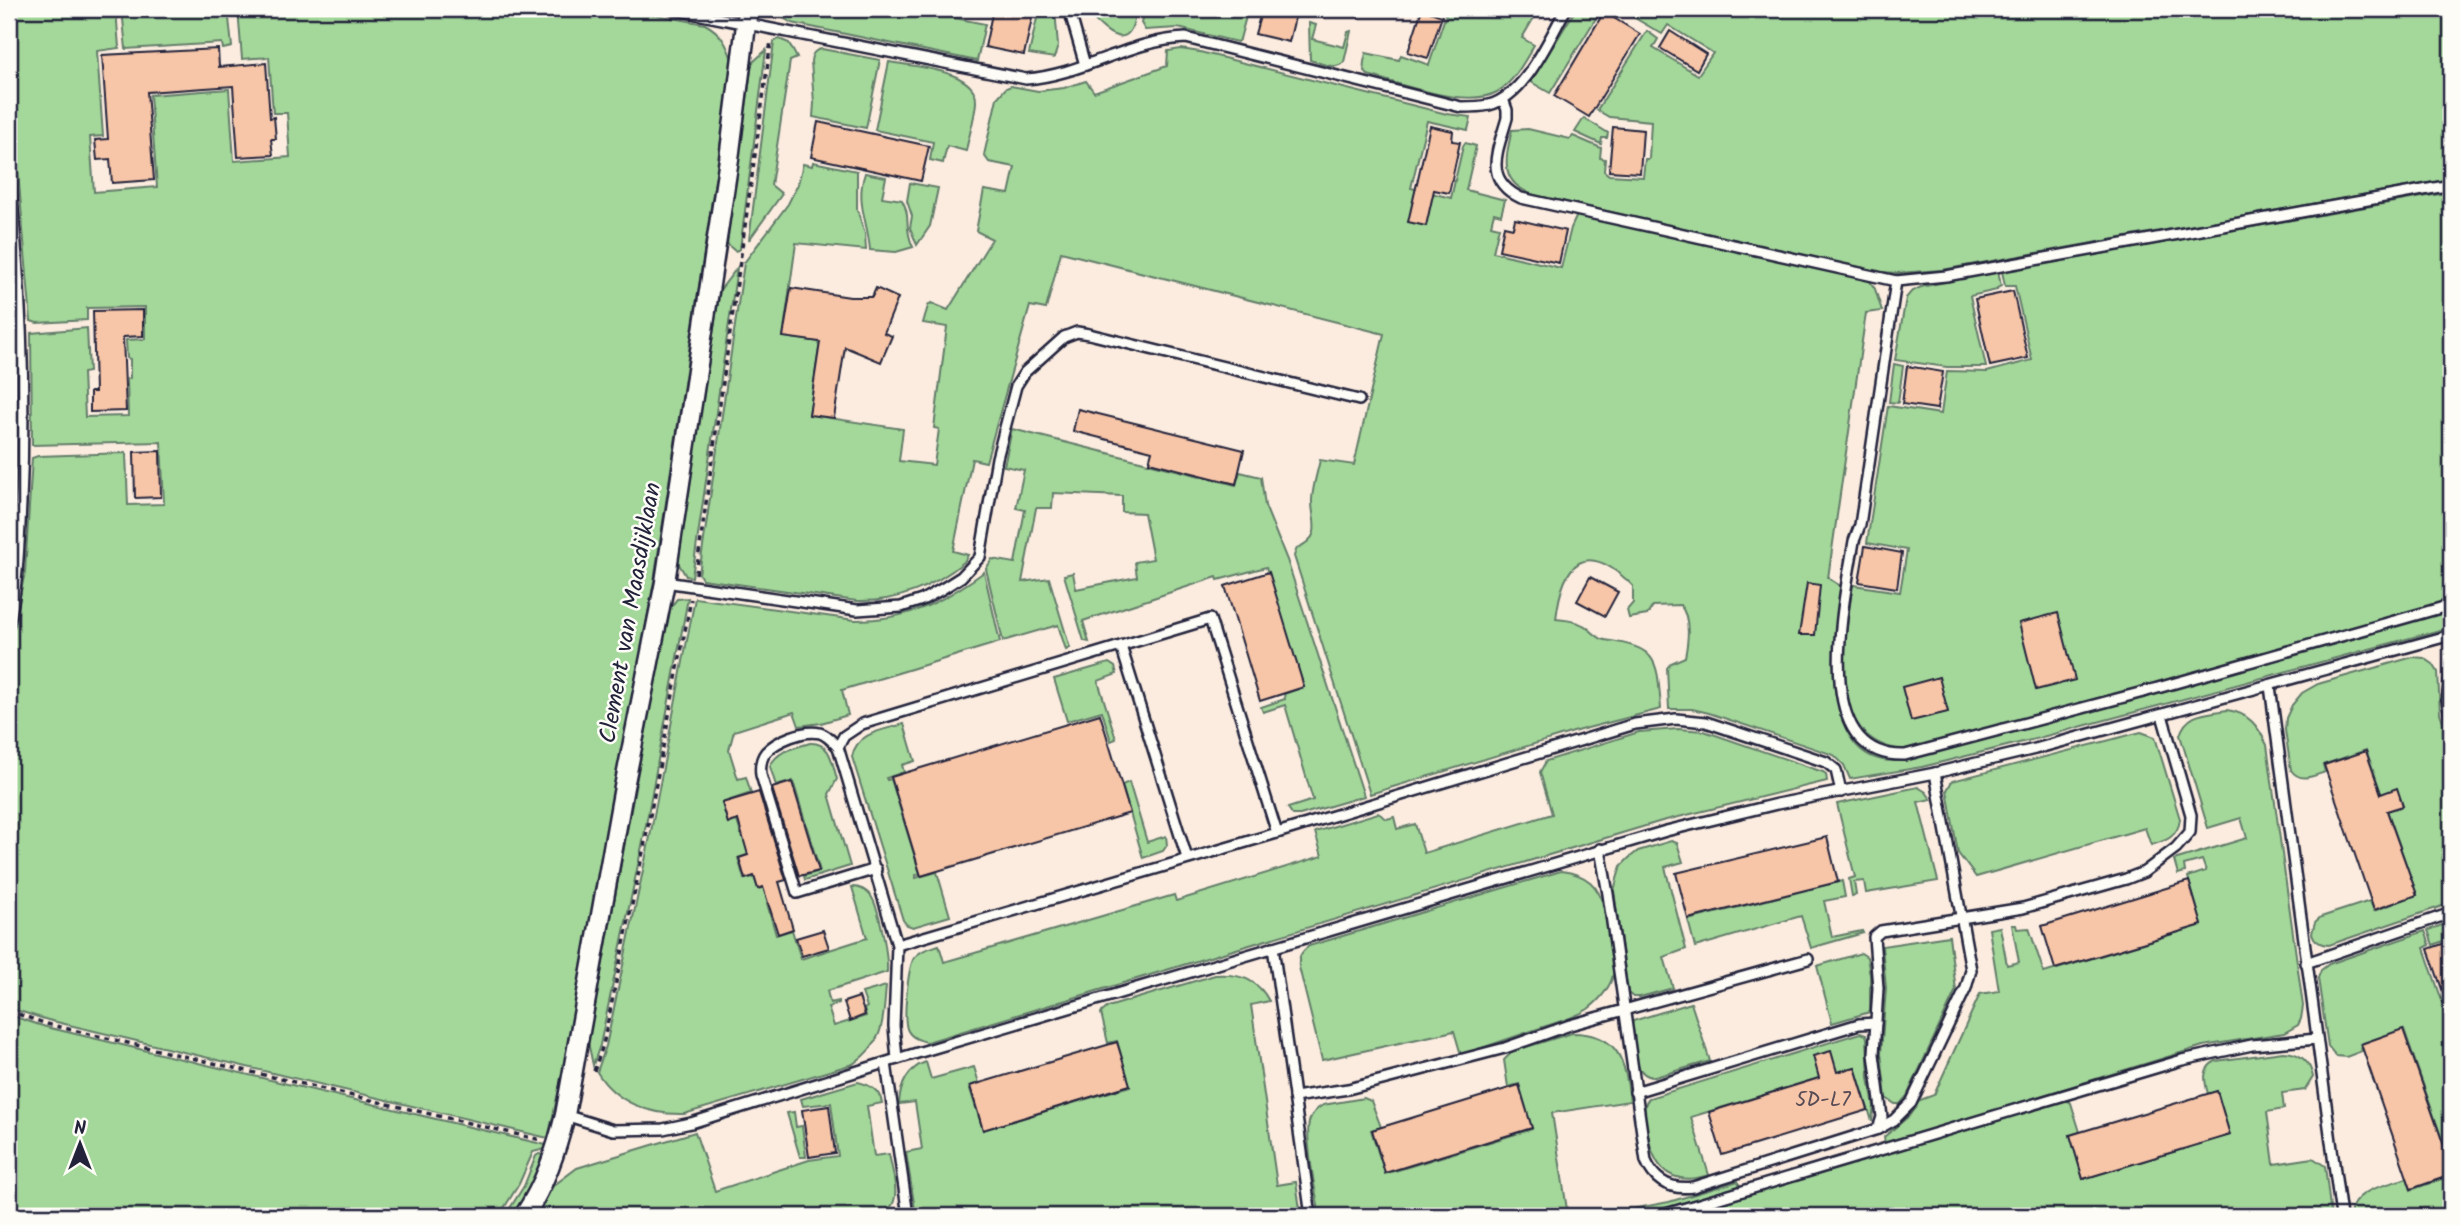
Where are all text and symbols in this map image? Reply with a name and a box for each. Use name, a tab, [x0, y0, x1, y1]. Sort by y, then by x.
street label: Clement van Maasdijklaan	[589, 479, 673, 747]
house number: 5D-L7	[1795, 1084, 1852, 1117]
north arrow	[46, 1110, 116, 1180]
text: N	[74, 1114, 86, 1144]

